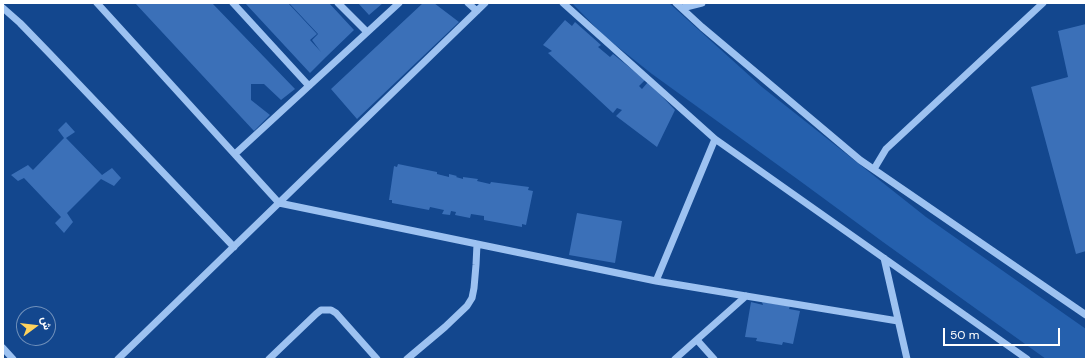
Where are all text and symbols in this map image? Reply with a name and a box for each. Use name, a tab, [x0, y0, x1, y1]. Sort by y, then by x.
north arrow	[16, 306, 56, 346]
text: ش	[38, 315, 55, 331]
scale bar	[945, 320, 1062, 346]
text: 50 m	[950, 327, 979, 343]

